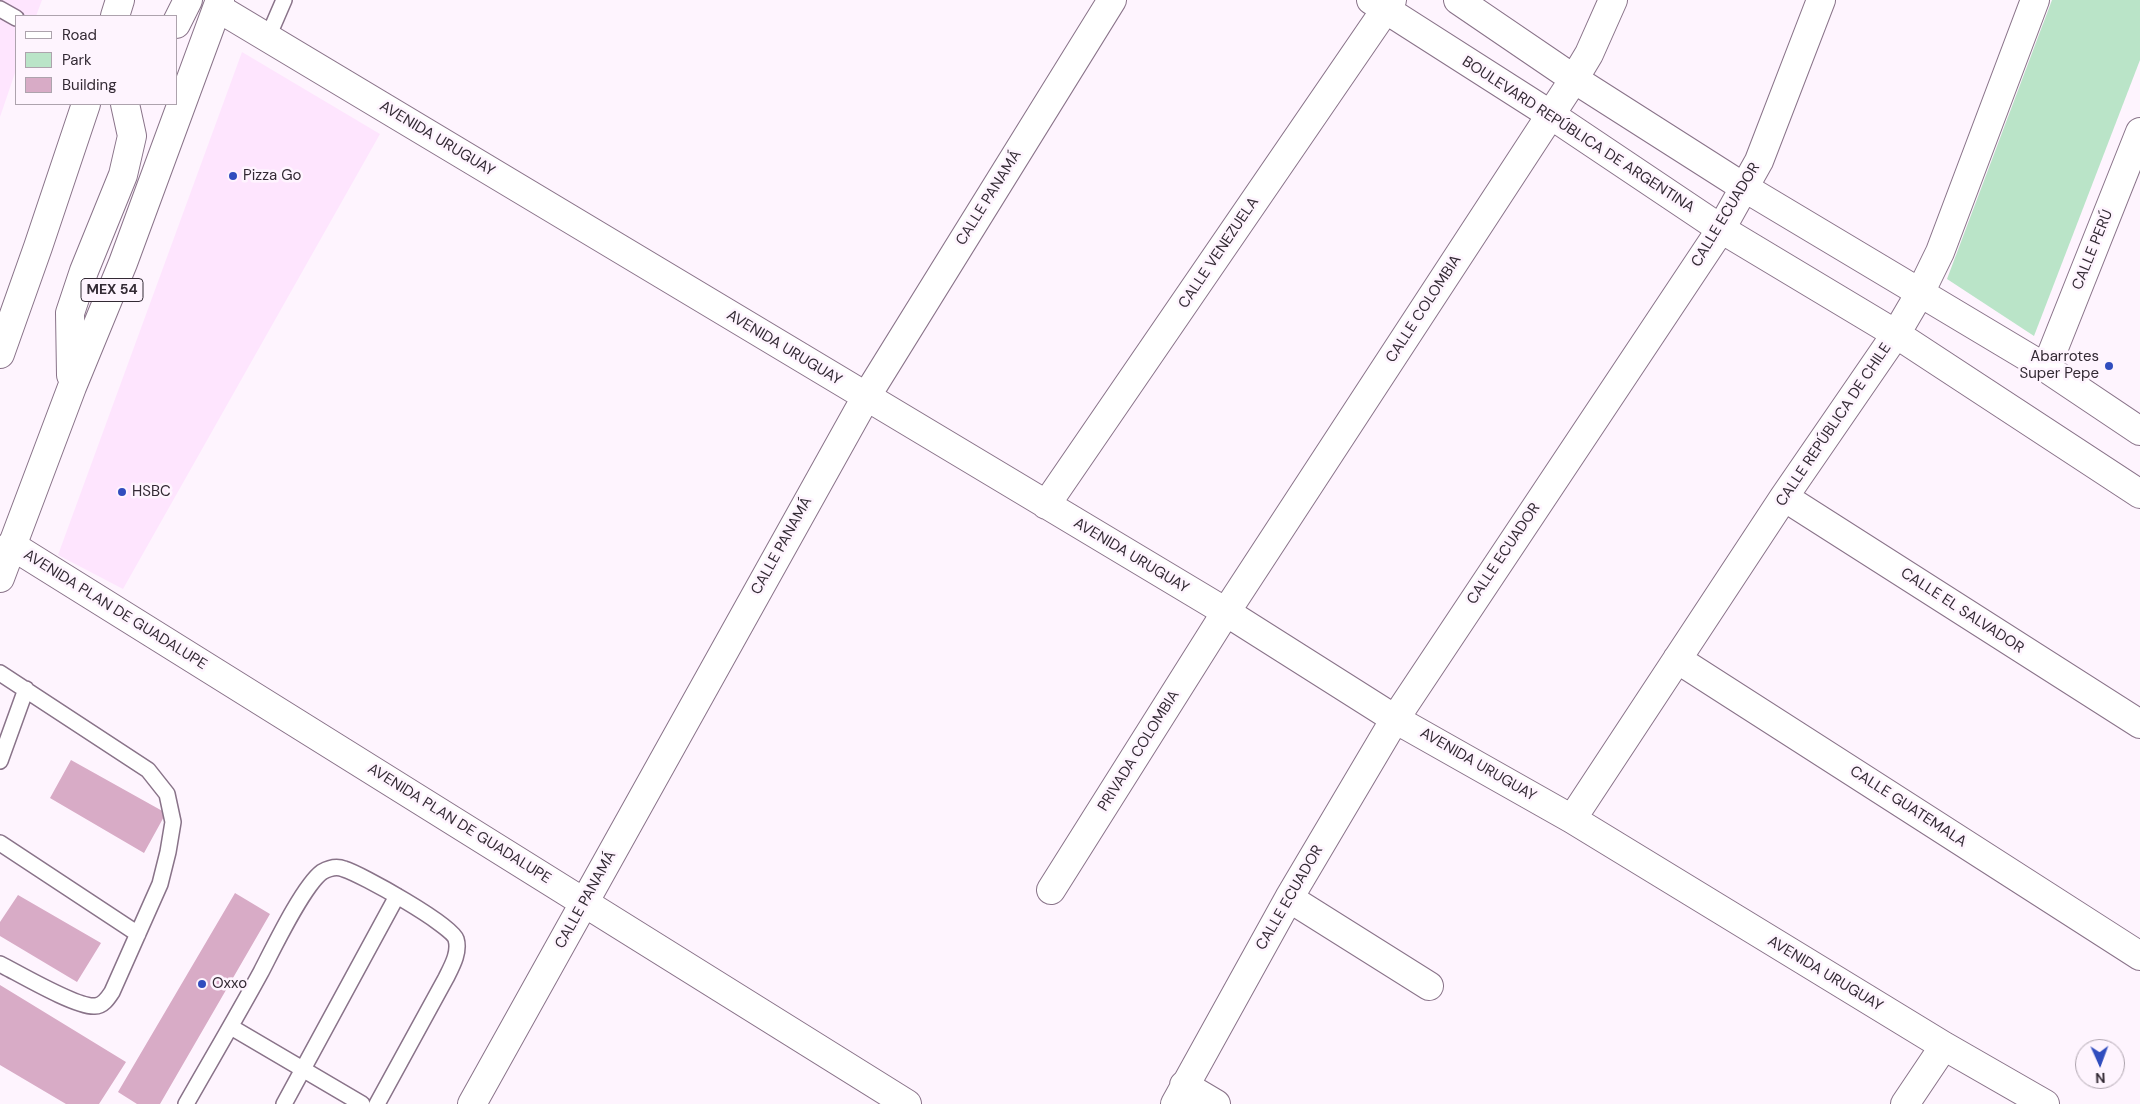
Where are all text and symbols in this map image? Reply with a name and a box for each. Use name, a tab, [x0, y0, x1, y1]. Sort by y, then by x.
legend	[15, 15, 178, 105]
text: Road	[62, 25, 97, 45]
text: Park	[62, 50, 92, 70]
street label: BOULEVARD REPÚBLICA DE ARGENTINA	[1458, 53, 1698, 217]
text: Building	[62, 75, 117, 95]
street label: AVENIDA URUGUAY	[376, 97, 498, 181]
street label: CALLE PANAMÁ	[952, 147, 1026, 249]
street label: CALLE ECUADOR	[1688, 160, 1764, 270]
place label: Pizza Go	[243, 167, 301, 185]
marker: Pizza Go	[227, 170, 239, 182]
street label: CALLE VENEZUELA	[1175, 194, 1263, 312]
street label: CALLE PERÚ	[2069, 207, 2117, 293]
street label: CALLE COLOMBIA	[1382, 252, 1466, 366]
road number: MEX 54	[81, 278, 143, 302]
street label: AVENIDA URUGUAY	[723, 306, 845, 390]
street label: CALLE REPÚBLICA DE CHILE	[1773, 340, 1895, 510]
place label: Abarrotes Super Pepe	[2020, 348, 2099, 383]
marker: Abarrotes Super Pepe	[2103, 360, 2115, 372]
place label: HSBC	[132, 483, 171, 501]
marker: HSBC	[116, 486, 128, 498]
street label: CALLE PANAMÁ	[748, 494, 816, 598]
street label: CALLE ECUADOR	[1464, 500, 1544, 608]
street label: AVENIDA URUGUAY	[1070, 514, 1192, 598]
street label: AVENIDA PLAN DE GUADALUPE	[20, 546, 210, 674]
street label: CALLE EL SALVADOR	[1897, 564, 2027, 658]
street label: PRIVADA COLOMBIA	[1094, 687, 1184, 815]
street label: AVENIDA URUGUAY	[1417, 724, 1539, 806]
street label: AVENIDA PLAN DE GUADALUPE	[364, 760, 554, 888]
street label: CALLE GUATEMALA	[1846, 763, 1970, 851]
street label: CALLE ECUADOR	[1253, 842, 1327, 954]
street label: CALLE PANAMÁ	[552, 848, 620, 952]
street label: AVENIDA URUGUAY	[1764, 932, 1886, 1016]
place label: Oxxo	[212, 975, 247, 993]
marker: Oxxo	[196, 978, 208, 990]
north arrow	[2075, 1039, 2125, 1089]
text: N	[2095, 1069, 2106, 1087]

